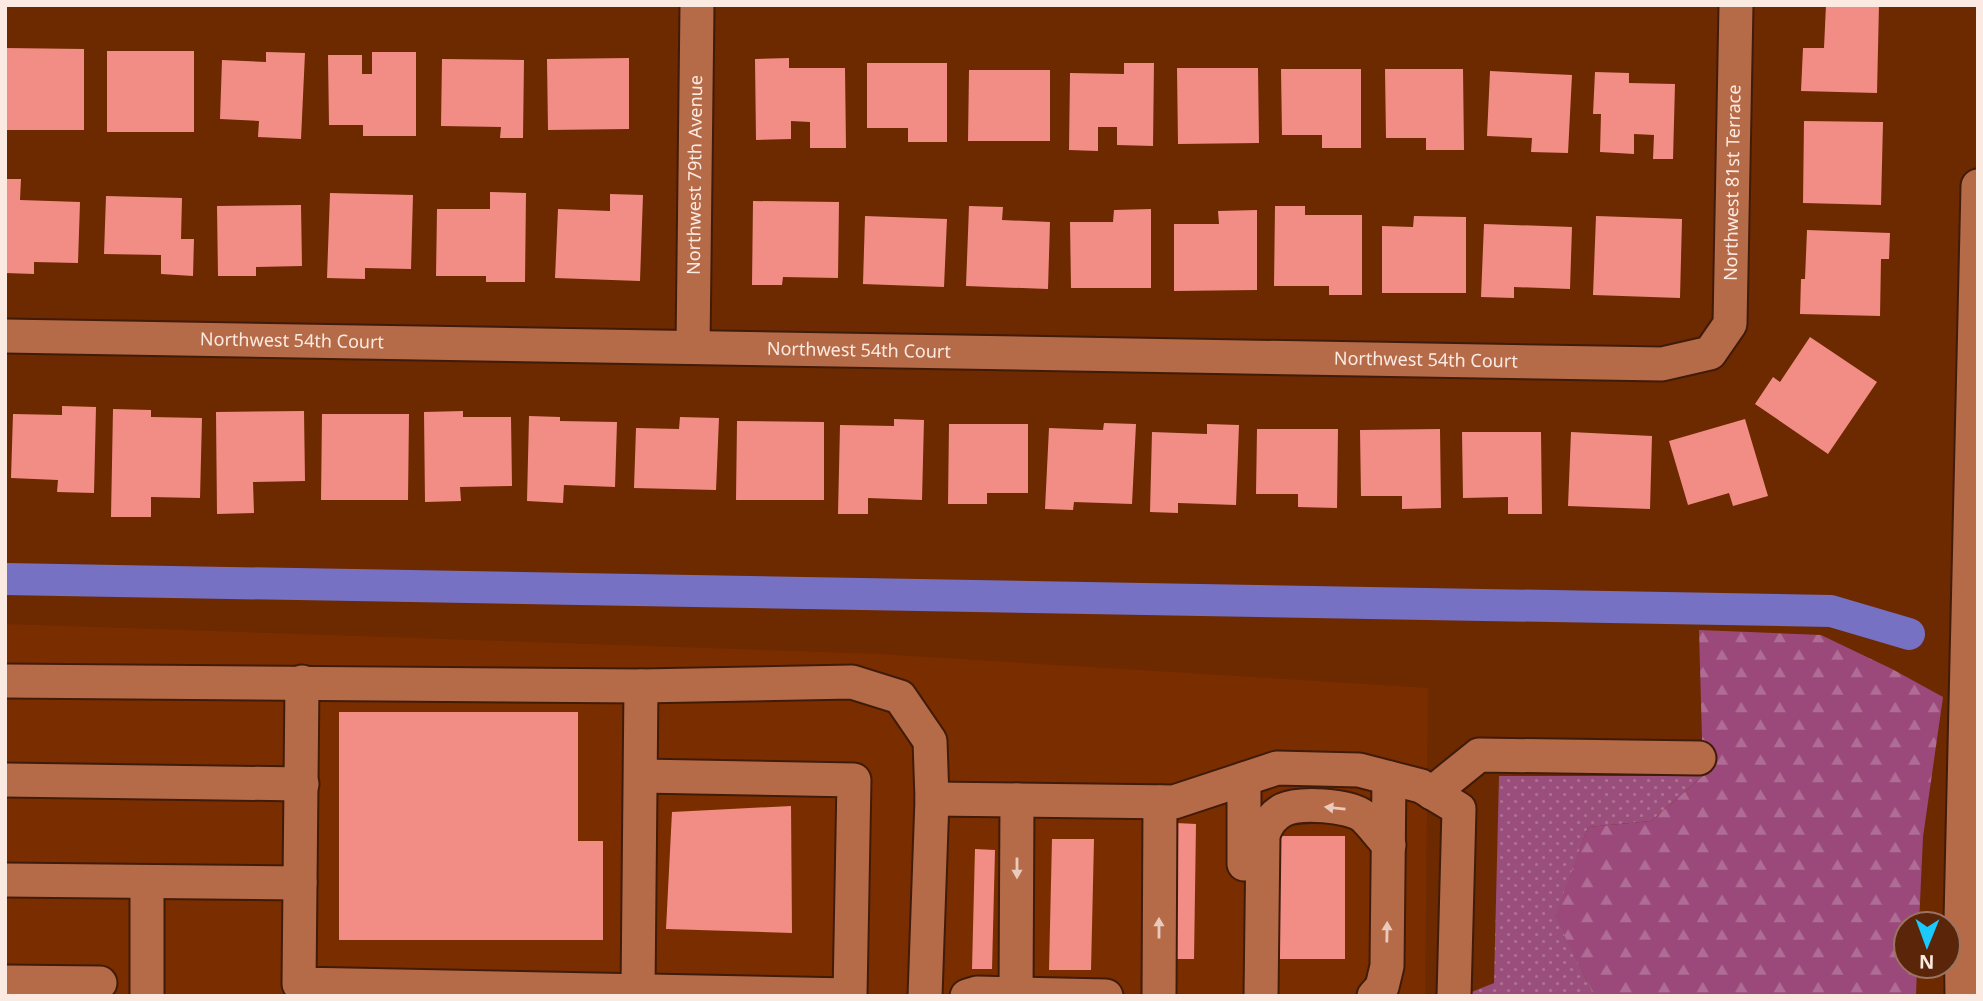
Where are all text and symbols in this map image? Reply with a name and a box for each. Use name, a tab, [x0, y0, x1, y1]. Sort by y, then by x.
street label: Northwest 79th Avenue	[681, 75, 707, 275]
street label: Northwest 81st Terrace	[1718, 84, 1746, 281]
street label: Northwest 54th Court	[200, 326, 385, 353]
street label: Northwest 54th Court	[767, 336, 952, 363]
street label: Northwest 54th Court	[1334, 345, 1519, 373]
one-way arrow	[1324, 802, 1346, 813]
one-way arrow	[1011, 857, 1023, 879]
north arrow	[1892, 910, 1962, 980]
one-way arrow	[1153, 916, 1165, 938]
one-way arrow	[1382, 920, 1393, 942]
text: N	[1919, 949, 1935, 975]

